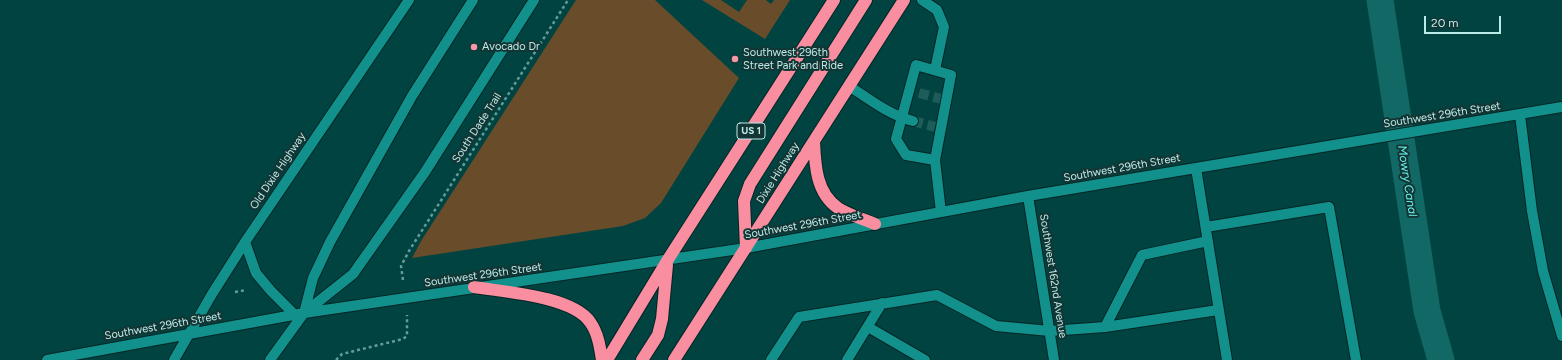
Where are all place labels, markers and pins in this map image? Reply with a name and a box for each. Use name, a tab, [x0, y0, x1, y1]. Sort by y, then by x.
place label: Avocado Dr	[482, 40, 540, 54]
marker: Avocado Dr	[469, 42, 479, 52]
place label: Southwest 296th Street Park and Ride	[743, 46, 843, 72]
marker: Southwest 296th Street Park and Ride	[730, 54, 740, 64]

